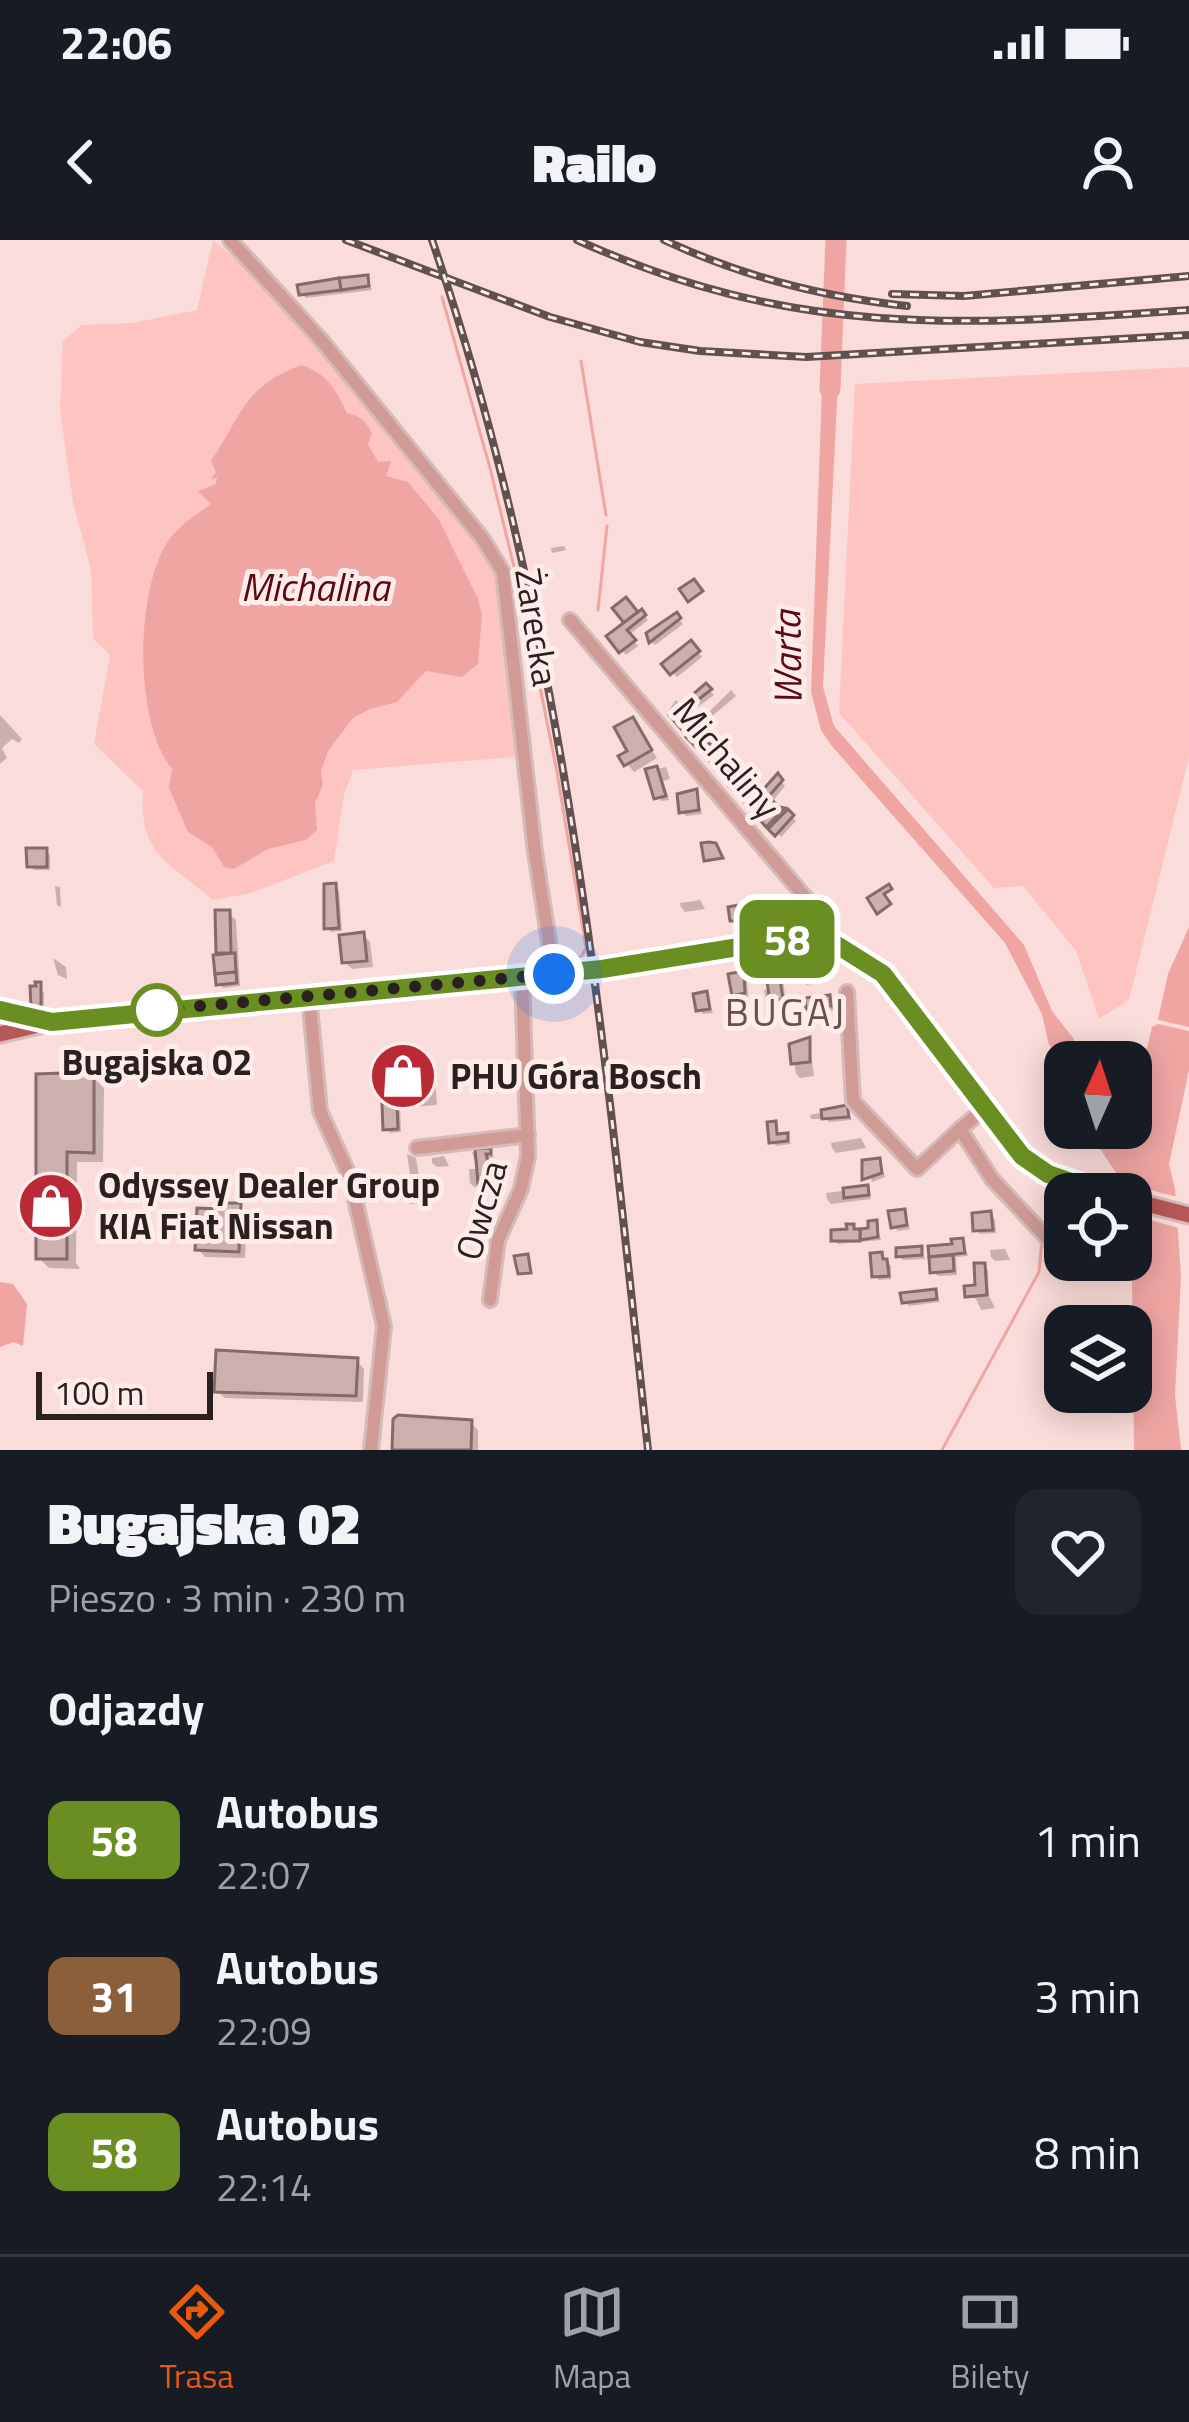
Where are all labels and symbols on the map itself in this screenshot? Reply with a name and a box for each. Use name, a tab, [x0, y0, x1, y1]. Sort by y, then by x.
water label: Michalina	[241, 557, 392, 616]
street label: Żarecka	[501, 564, 574, 690]
water label: Warta	[756, 607, 817, 706]
street label: Michaliny	[660, 685, 795, 830]
line badge: 58	[733, 900, 841, 978]
your location	[524, 944, 584, 1004]
district label: BUGAJ	[725, 982, 847, 1041]
marker: Bugajska 02	[132, 985, 182, 1035]
place label: Bugajska 02	[62, 1034, 252, 1089]
shop icon: PHU Góra Bosch	[368, 1041, 438, 1111]
north arrow	[1044, 1041, 1152, 1149]
place label: PHU Góra Bosch	[450, 1048, 702, 1103]
street label: Owcza	[440, 1154, 521, 1266]
place label: Odyssey Dealer Group KIA Fiat Nissan	[98, 1157, 440, 1253]
shop icon: Odyssey Dealer Group KIA Fiat Nissan	[16, 1171, 86, 1241]
scale bar	[36, 1366, 213, 1419]

